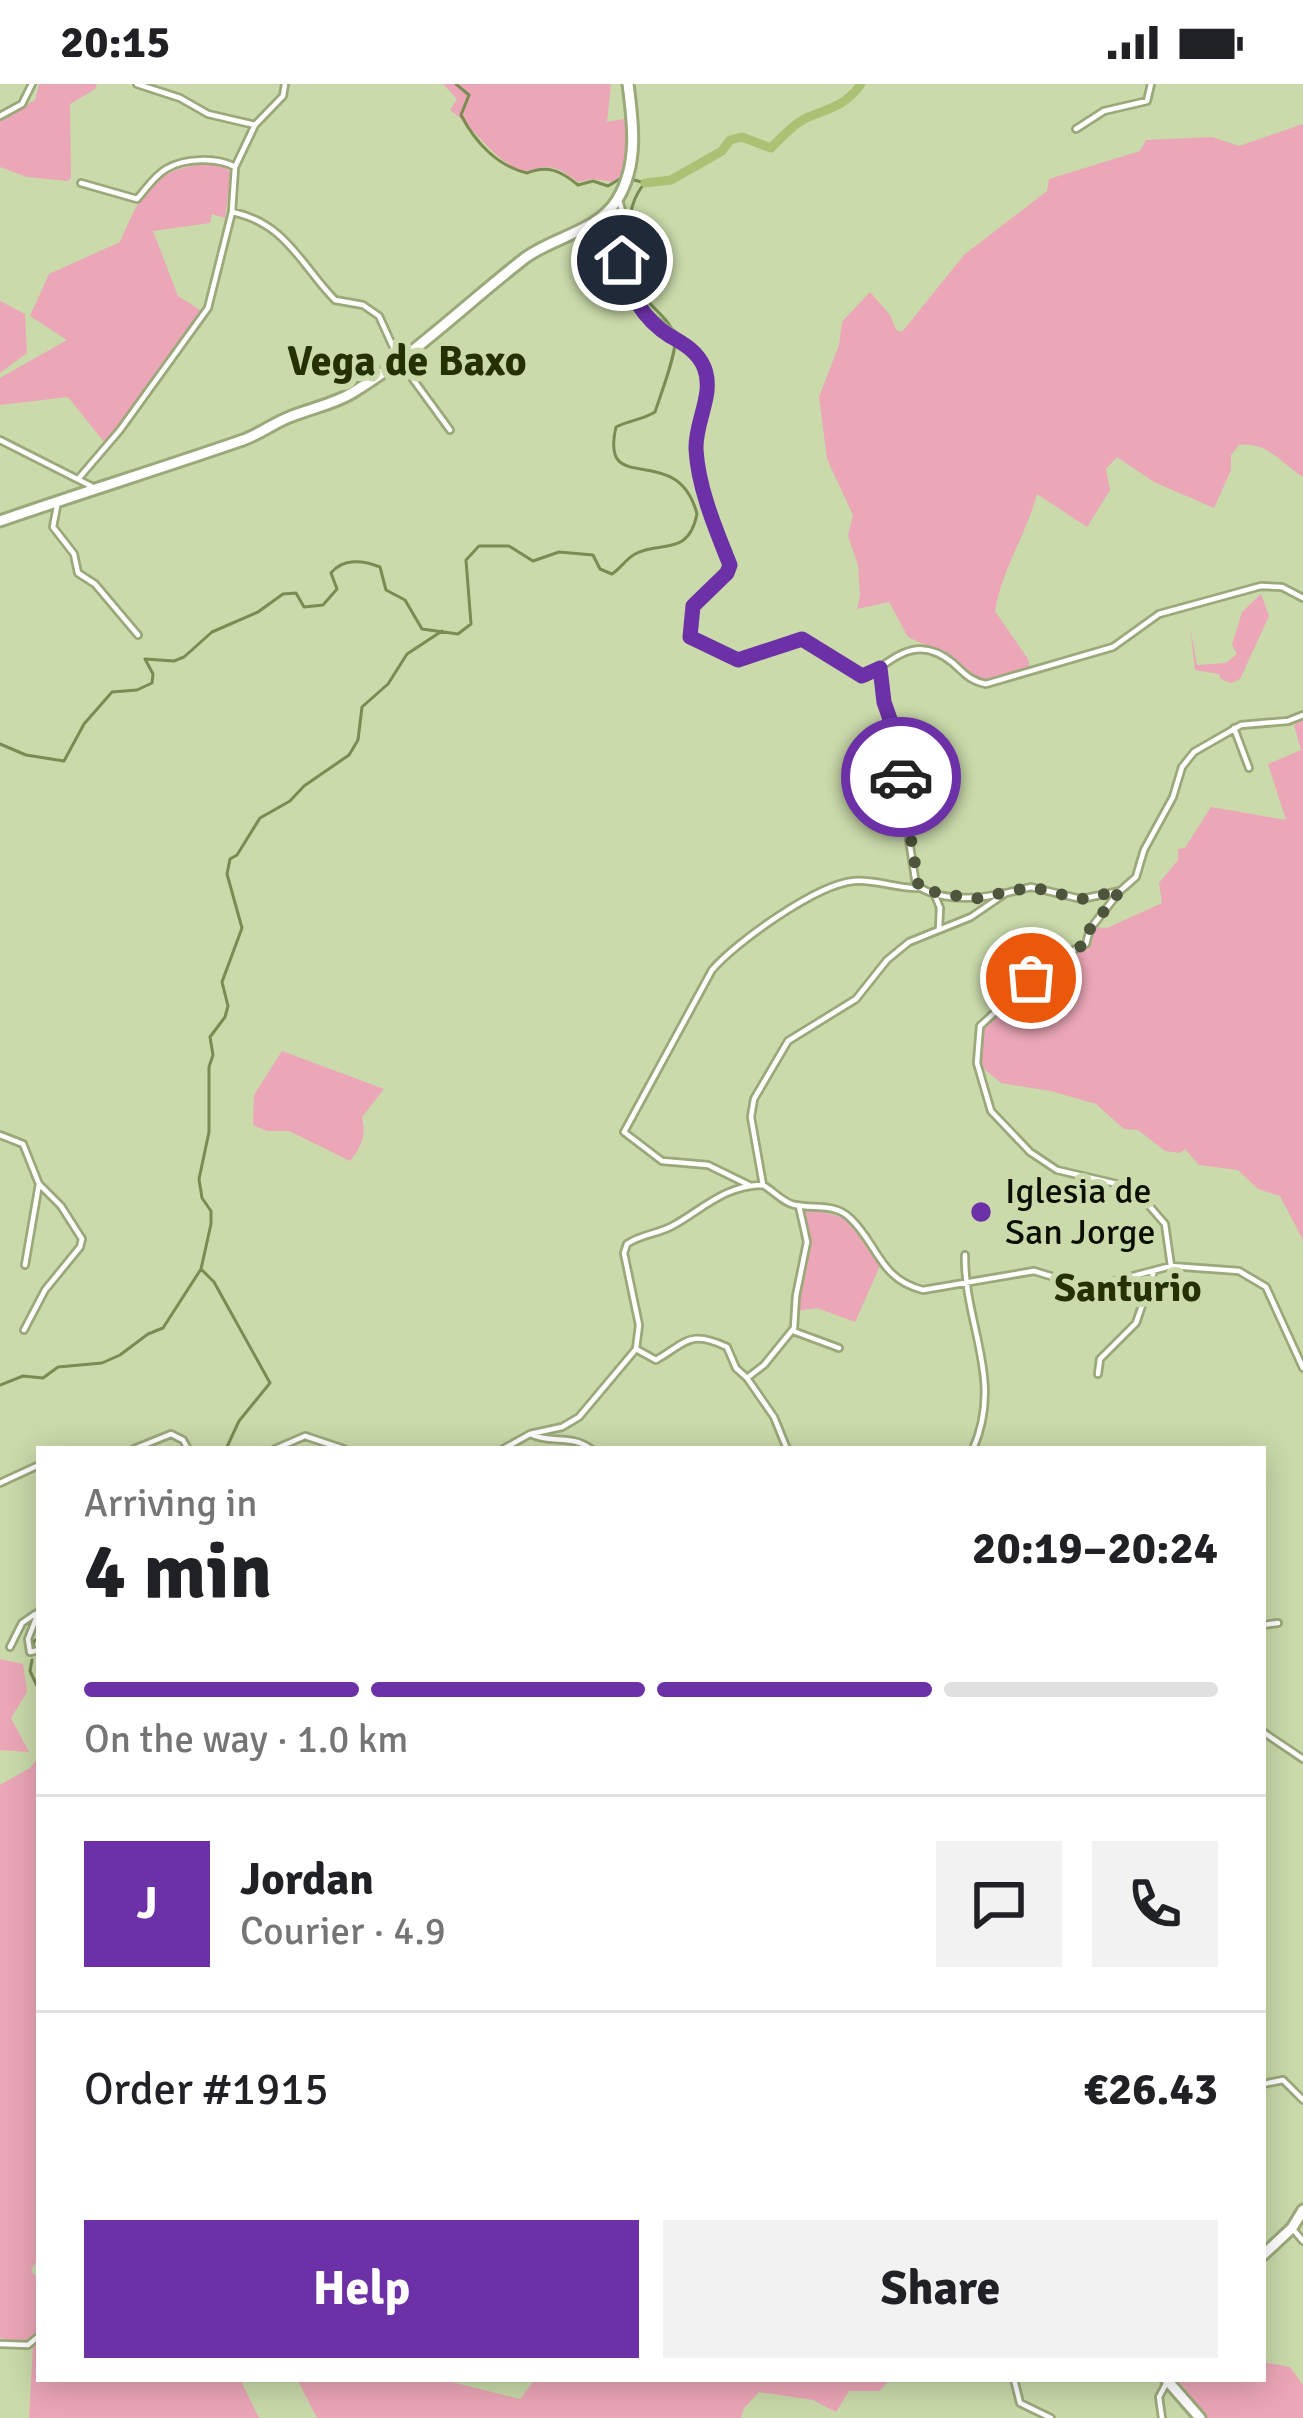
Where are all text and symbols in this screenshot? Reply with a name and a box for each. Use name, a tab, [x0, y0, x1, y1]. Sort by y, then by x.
text: 20:15	[60, 15, 170, 70]
pin	[571, 209, 673, 311]
icon: home	[589, 227, 655, 293]
district label: Vega de Baxo	[287, 336, 527, 387]
courier	[841, 717, 961, 837]
icon: car	[868, 744, 934, 810]
pin	[980, 927, 1082, 1029]
icon: bag	[998, 945, 1064, 1011]
place label: Iglesia de San Jorge	[1005, 1169, 1156, 1255]
marker: Iglesia de San Jorge	[968, 1199, 994, 1225]
district label: Santurio	[1054, 1264, 1202, 1312]
text: Arriving in	[84, 1479, 258, 1527]
text: 20:19–20:24	[972, 1521, 1218, 1576]
text: 4 min	[84, 1524, 272, 1620]
text: On the way · 1.0 km	[84, 1715, 408, 1763]
button: chat	[936, 1841, 1062, 1967]
button: phone	[1092, 1841, 1218, 1967]
text: Jordan	[240, 1852, 374, 1907]
text: J	[136, 1876, 158, 1931]
text: Courier · 4.9	[240, 1907, 446, 1955]
text: Order #1915	[84, 2062, 329, 2117]
text: €26.43	[1084, 2062, 1218, 2117]
button: Help	[84, 2220, 639, 2358]
button: Share	[663, 2220, 1218, 2358]

